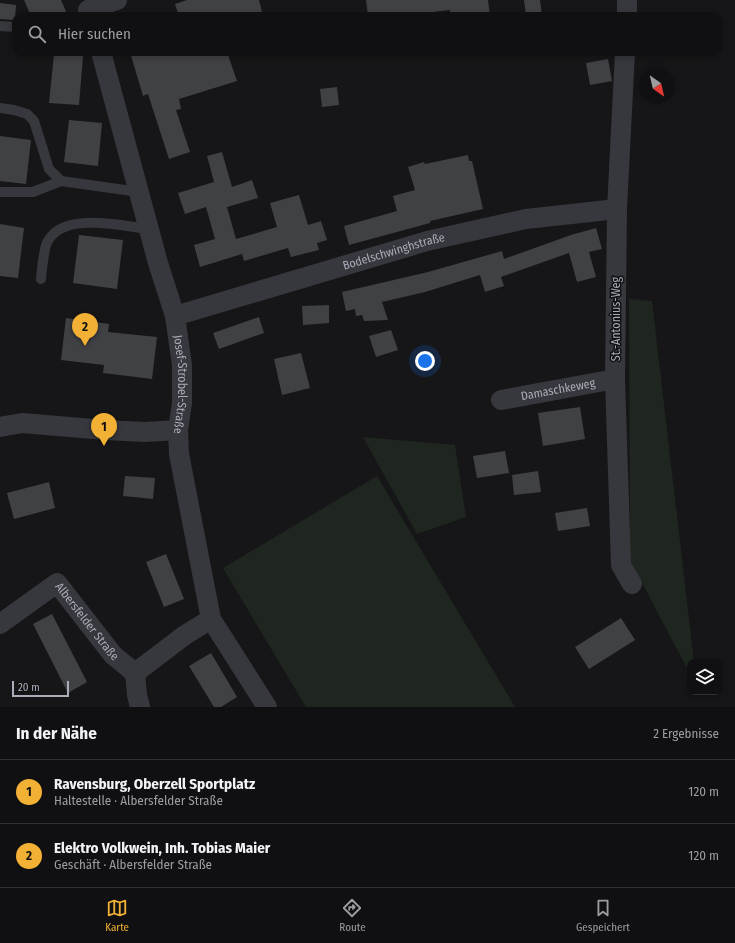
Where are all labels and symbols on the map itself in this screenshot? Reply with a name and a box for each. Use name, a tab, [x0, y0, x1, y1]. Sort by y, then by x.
north arrow	[639, 68, 675, 104]
street label: Bodelschwinghstraße	[341, 230, 446, 273]
street label: St.-Antonius-Weg	[609, 276, 623, 361]
pin: 2	[72, 313, 98, 346]
street label: Josef-Strobel-Straße	[171, 334, 189, 434]
your location	[415, 351, 435, 371]
street label: Damaschkeweg	[520, 376, 597, 403]
pin: 1	[91, 413, 117, 446]
street label: Albersfelder Straße	[52, 580, 121, 664]
scale bar	[12, 679, 69, 698]

